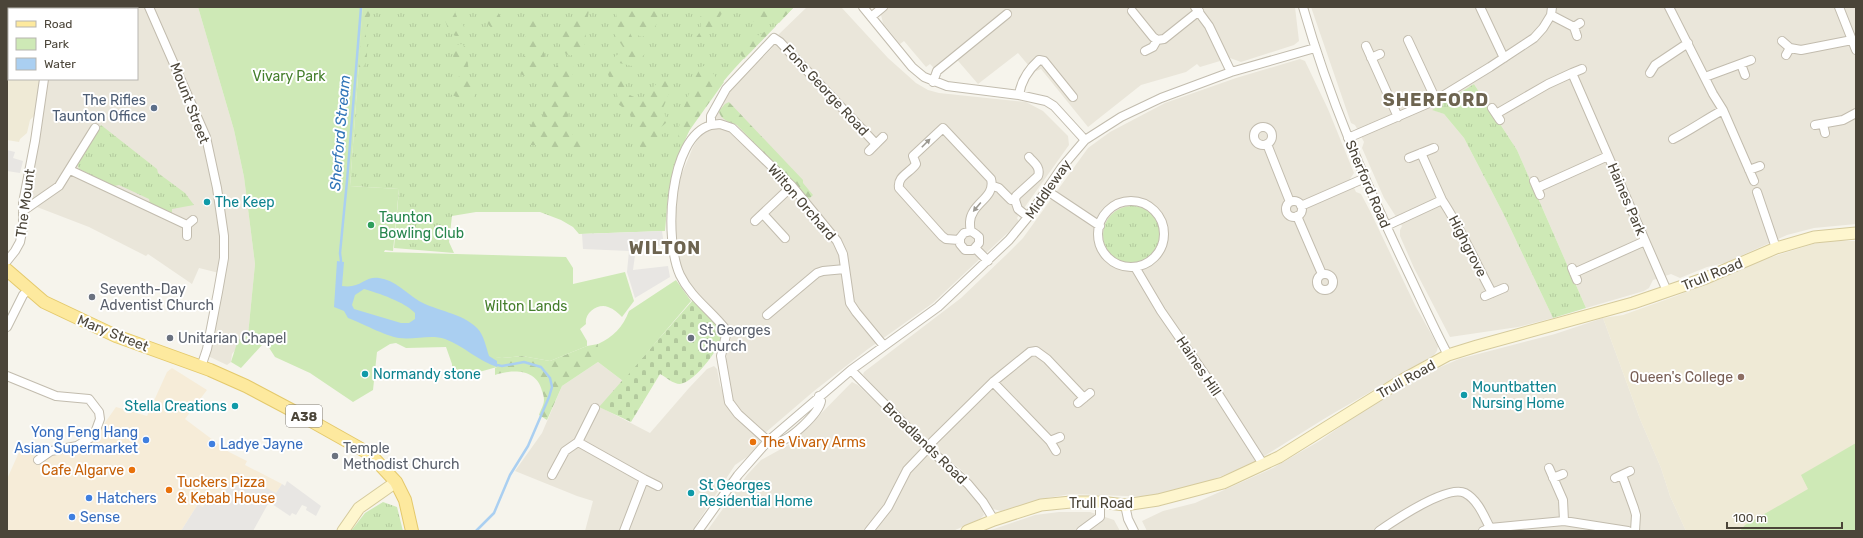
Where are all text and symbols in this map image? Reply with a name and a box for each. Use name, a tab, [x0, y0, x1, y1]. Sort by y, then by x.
legend	[8, 8, 138, 80]
text: Road	[44, 17, 72, 31]
text: Park	[44, 37, 70, 51]
street label: Fons George Road	[779, 41, 872, 139]
text: Water	[44, 57, 76, 71]
street label: Mount Street	[166, 60, 213, 147]
park label: Vivary Park	[253, 68, 326, 85]
water label: Sherford Stream	[326, 74, 354, 192]
district label: SHERFORD	[1383, 89, 1489, 111]
place label: The Rifles Taunton Office	[52, 92, 146, 125]
marker: The Rifles Taunton Office	[149, 103, 159, 113]
one-way arrow	[921, 138, 931, 148]
street label: Sherford Road	[1341, 138, 1394, 231]
street label: Middleway	[1022, 156, 1075, 222]
street label: Haines Park	[1604, 160, 1650, 239]
street label: Wilton Orchard	[764, 161, 839, 244]
street label: The Mount	[12, 167, 39, 238]
place label: The Keep	[215, 194, 275, 211]
marker: The Keep	[202, 197, 212, 207]
one-way arrow	[973, 202, 982, 212]
place label: Taunton Bowling Club	[379, 209, 464, 242]
street label: Highgrove	[1445, 213, 1490, 280]
marker: Taunton Bowling Club	[366, 220, 376, 230]
district label: WILTON	[629, 237, 701, 259]
street label: Trull Road	[1679, 255, 1745, 294]
place label: Seventh-Day Adventist Church	[100, 281, 214, 314]
marker: Seventh-Day Adventist Church	[87, 292, 97, 302]
park label: Wilton Lands	[485, 298, 568, 315]
street label: Mary Street	[75, 311, 151, 356]
place label: St Georges Church	[699, 322, 771, 355]
place label: Unitarian Chapel	[178, 330, 286, 347]
marker: Unitarian Chapel	[165, 333, 175, 343]
marker: St Georges Church	[686, 333, 696, 343]
street label: Haines Hill	[1172, 333, 1225, 399]
street label: Trull Road	[1374, 356, 1438, 402]
place label: Normandy stone	[373, 366, 481, 383]
marker: Normandy stone	[360, 369, 370, 379]
place label: Queen's College	[1630, 369, 1733, 386]
marker: Queen's College	[1736, 372, 1746, 382]
place label: Mountbatten Nursing Home	[1472, 379, 1565, 412]
marker: Mountbatten Nursing Home	[1459, 390, 1469, 400]
place label: Stella Creations	[124, 398, 227, 415]
street label: Broadlands Road	[879, 399, 970, 488]
marker: Stella Creations	[230, 401, 240, 411]
road number: A38	[286, 405, 322, 427]
place label: Yong Feng Hang Asian Supermarket	[14, 424, 139, 457]
place label: The Vivary Arms	[761, 434, 866, 451]
marker: Yong Feng Hang Asian Supermarket	[141, 435, 151, 445]
place label: Ladye Jayne	[220, 436, 303, 453]
marker: The Vivary Arms	[748, 437, 758, 447]
marker: Ladye Jayne	[207, 439, 217, 449]
place label: Temple Methodist Church	[343, 440, 459, 473]
marker: Temple Methodist Church	[330, 451, 340, 461]
place label: Cafe Algarve	[41, 462, 124, 479]
marker: Cafe Algarve	[127, 465, 137, 475]
place label: Tuckers Pizza & Kebab House	[177, 474, 275, 507]
place label: St Georges Residential Home	[699, 477, 813, 510]
marker: Tuckers Pizza & Kebab House	[164, 485, 174, 495]
marker: St Georges Residential Home	[686, 488, 696, 498]
place label: Hatchers	[97, 490, 157, 507]
marker: Hatchers	[84, 493, 94, 503]
street label: Trull Road	[1069, 495, 1133, 512]
scale bar	[1727, 504, 1842, 530]
place label: Sense	[80, 509, 120, 526]
text: 100 m	[1733, 511, 1767, 525]
marker: Sense	[67, 512, 77, 522]

